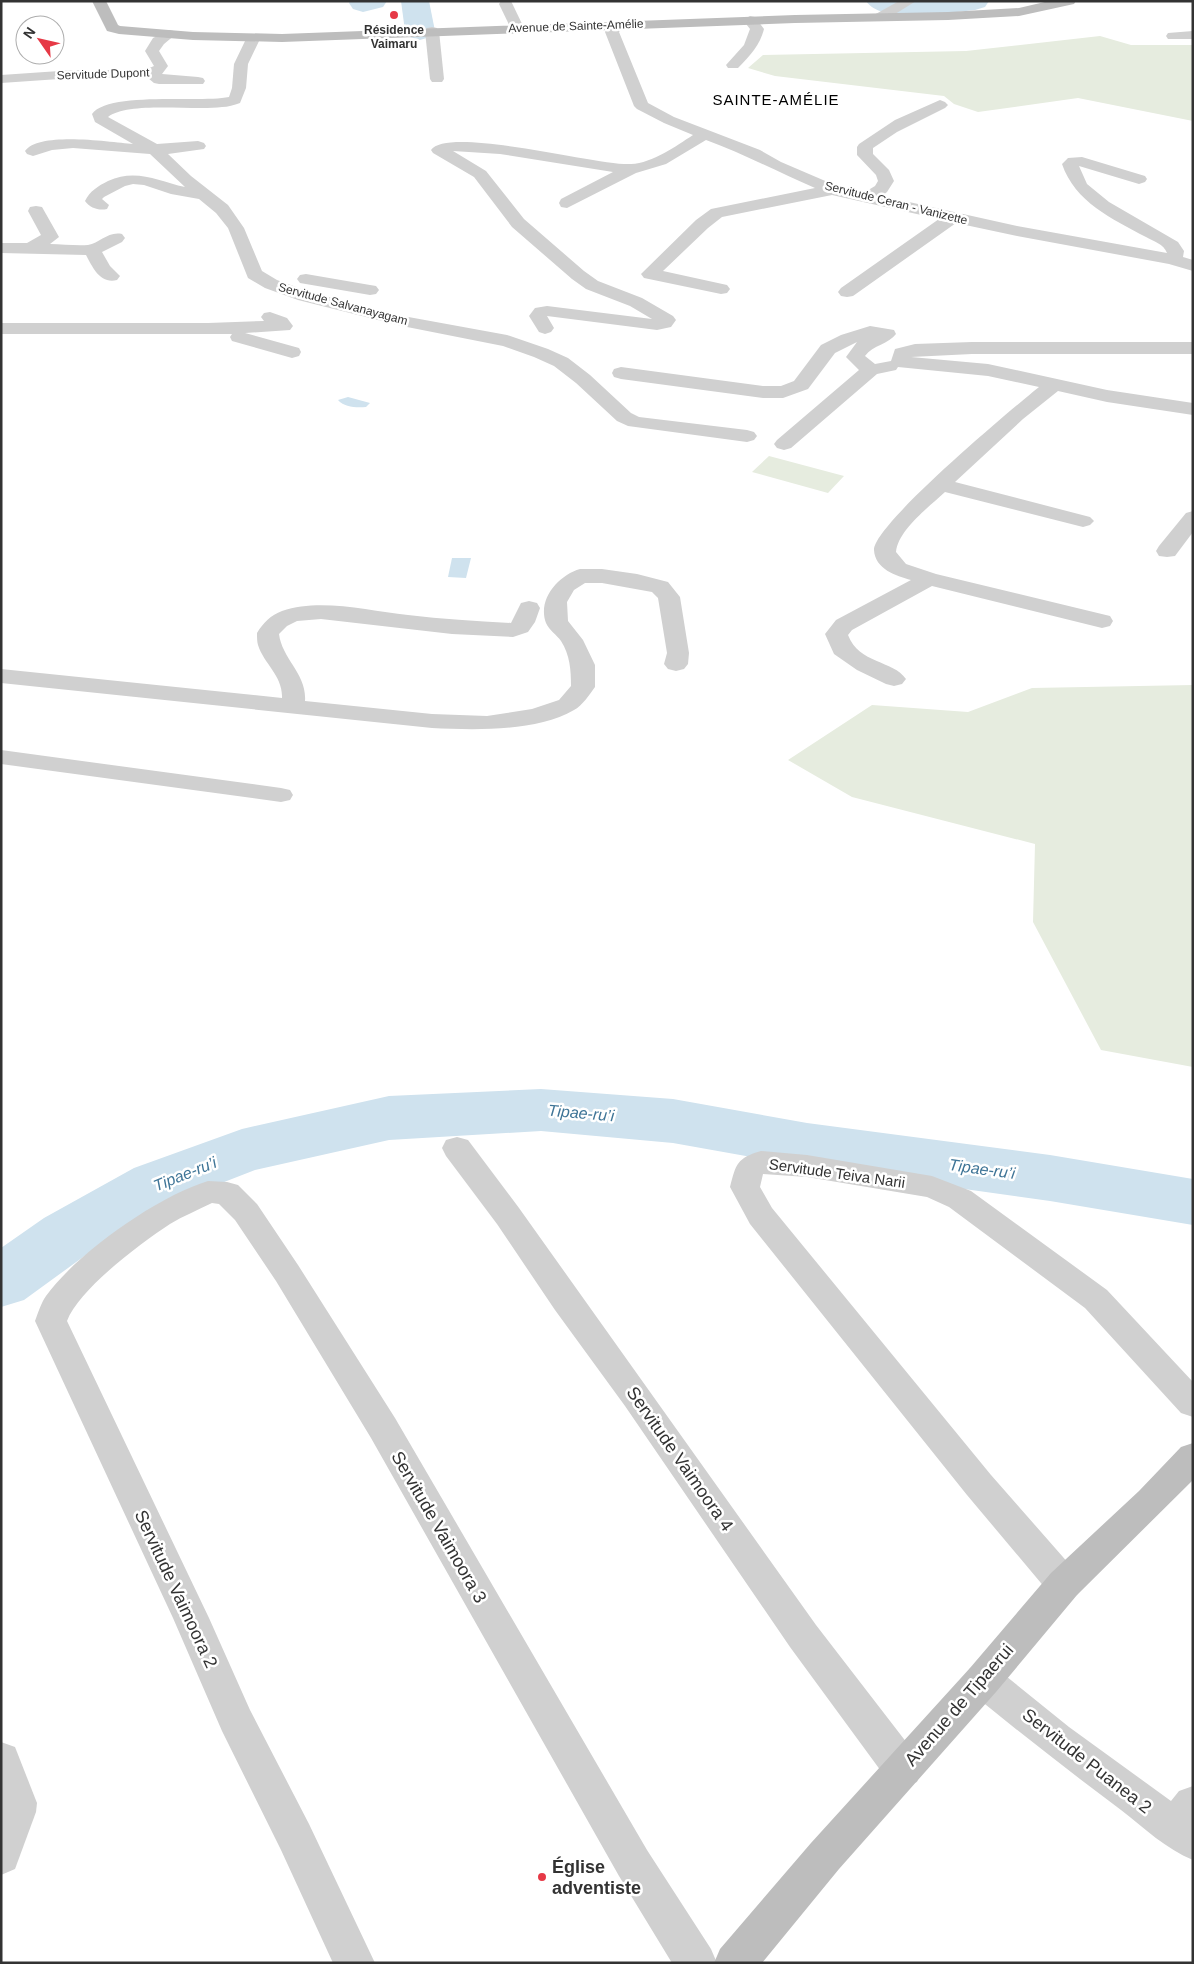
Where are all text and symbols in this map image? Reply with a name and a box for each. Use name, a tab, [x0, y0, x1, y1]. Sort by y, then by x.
marker: Résidence Vaimaru	[388, 9, 400, 21]
north arrow	[15, 15, 65, 65]
street label: Avenue de Sainte-Amélie	[508, 17, 644, 35]
place label: Résidence Vaimaru	[364, 23, 424, 51]
text: N	[20, 24, 39, 41]
street label: Servitude Dupont	[56, 65, 150, 83]
district label: SAINTE-AMÉLIE	[712, 91, 840, 108]
street label: Servitude Ceran - Vanizette	[823, 178, 969, 228]
street label: Servitude Salvanayagam	[277, 280, 409, 328]
water label: Tipae-ru’i	[547, 1102, 615, 1124]
water label: Tipae-ru’i	[151, 1153, 219, 1194]
street label: Servitude Teiva Narii	[768, 1155, 906, 1191]
water label: Tipae-ru’i	[948, 1156, 1017, 1182]
street label: Servitude Vaimoora 4	[623, 1383, 737, 1535]
street label: Servitude Vaimoora 3	[387, 1448, 491, 1606]
street label: Servitude Vaimoora 2	[131, 1507, 221, 1671]
street label: Avenue de Tipaerui	[901, 1640, 1017, 1770]
street label: Servitude Puanea 2	[1019, 1704, 1155, 1818]
place label: Église adventiste	[552, 1856, 641, 1898]
marker: Église adventiste	[536, 1871, 548, 1883]

